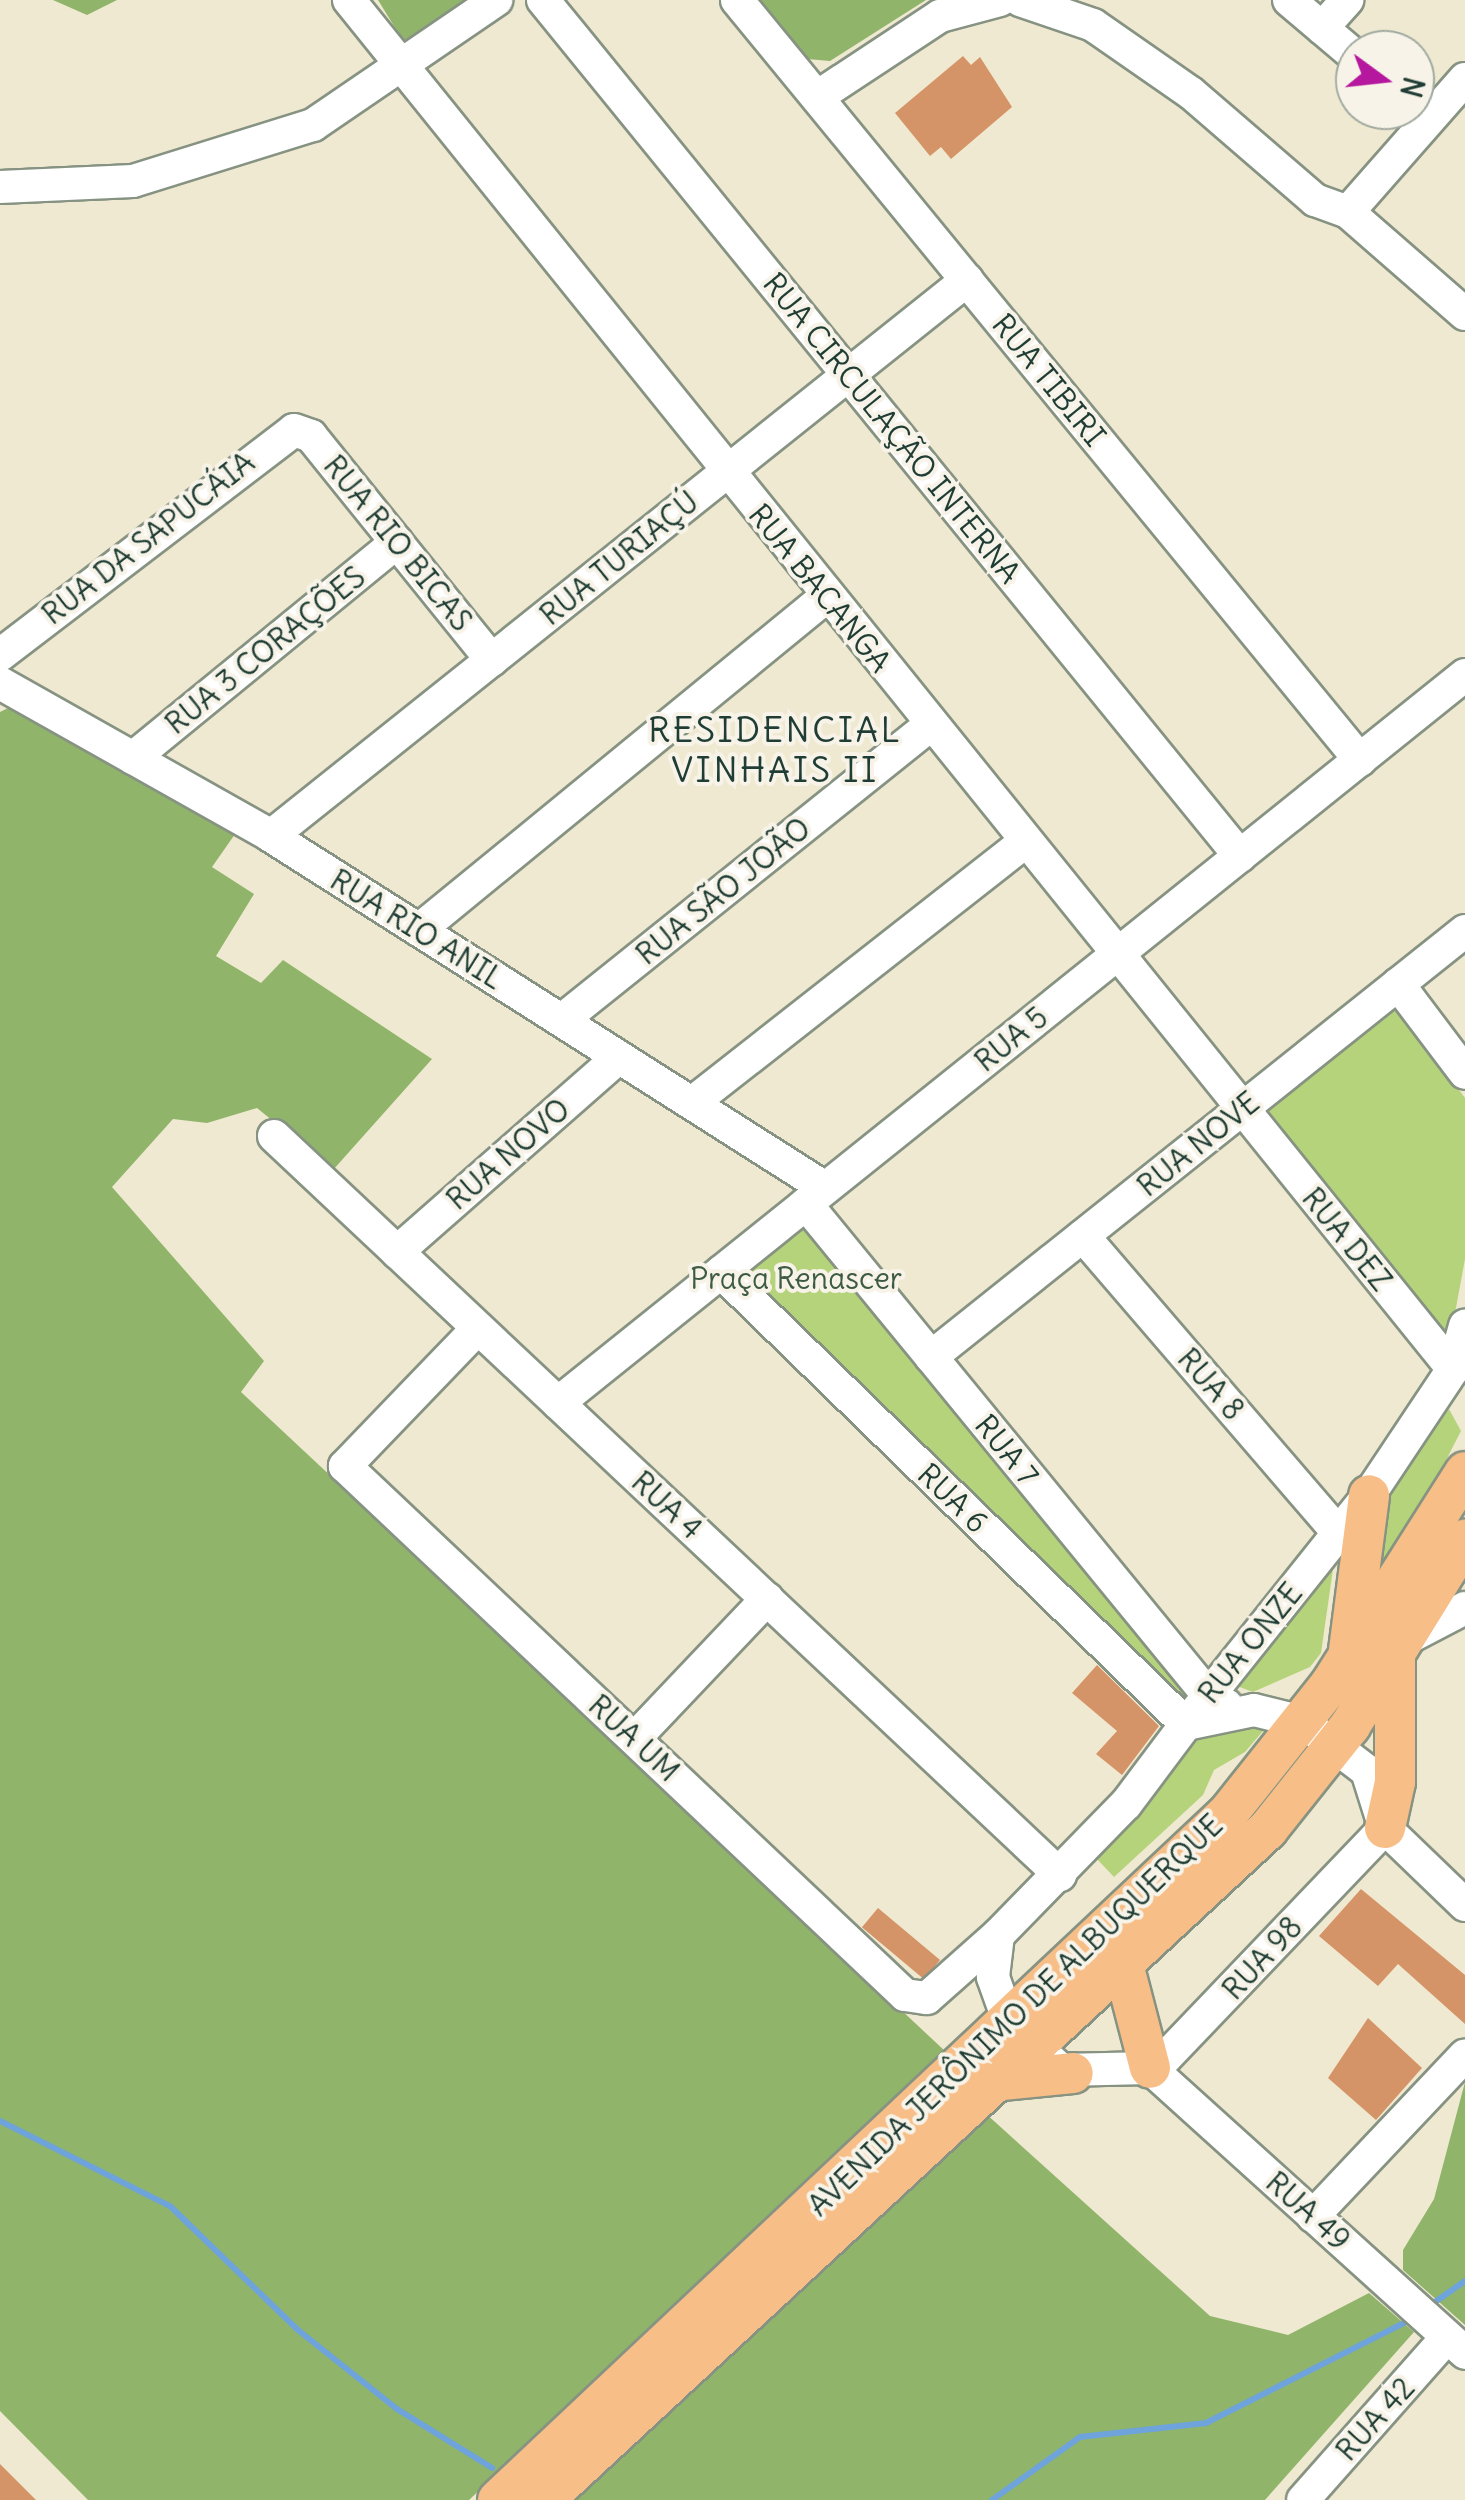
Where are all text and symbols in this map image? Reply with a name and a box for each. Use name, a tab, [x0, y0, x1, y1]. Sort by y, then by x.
north arrow	[1335, 30, 1435, 130]
text: N	[1392, 73, 1432, 101]
street label: RUA CIRCULAÇÃO INTERNA	[756, 266, 1028, 590]
street label: RUA TIBIRI	[985, 307, 1113, 453]
street label: RUA DA SAPUCÁIA	[35, 444, 261, 632]
street label: RUA RIO BICAS	[316, 448, 480, 638]
street label: RUA TURIAÇÚ	[533, 483, 705, 633]
street label: RUA BACANGA	[741, 497, 899, 679]
street label: RUA 3 CORAÇÕES	[158, 558, 372, 742]
district label: RESIDENCIAL VINHAIS II	[648, 708, 902, 790]
street label: RUA SÃO JOÃO	[629, 810, 817, 972]
street label: RUA RIO ANIL	[324, 861, 510, 997]
street label: RUA 5	[967, 999, 1055, 1079]
street label: RUA NOVE	[1130, 1084, 1266, 1204]
street label: RUA NOVO	[439, 1091, 577, 1217]
street label: RUA DEZ	[1295, 1180, 1399, 1298]
park label: Praça Renascer	[690, 1260, 902, 1296]
street label: RUA 8	[1170, 1341, 1252, 1427]
street label: RUA 7	[968, 1407, 1046, 1493]
street label: RUA 6	[911, 1456, 995, 1540]
street label: RUA 4	[624, 1463, 710, 1547]
street label: RUA ONZE	[1191, 1575, 1309, 1711]
street label: RUA UM	[581, 1687, 687, 1789]
street label: AVENIDA JERÔNIMO DE ALBUQUERQUE	[800, 1807, 1230, 2223]
street label: RUA 98	[1215, 1909, 1309, 2007]
street label: RUA 49	[1259, 2164, 1357, 2258]
street label: RUA 42	[1328, 2370, 1422, 2468]

